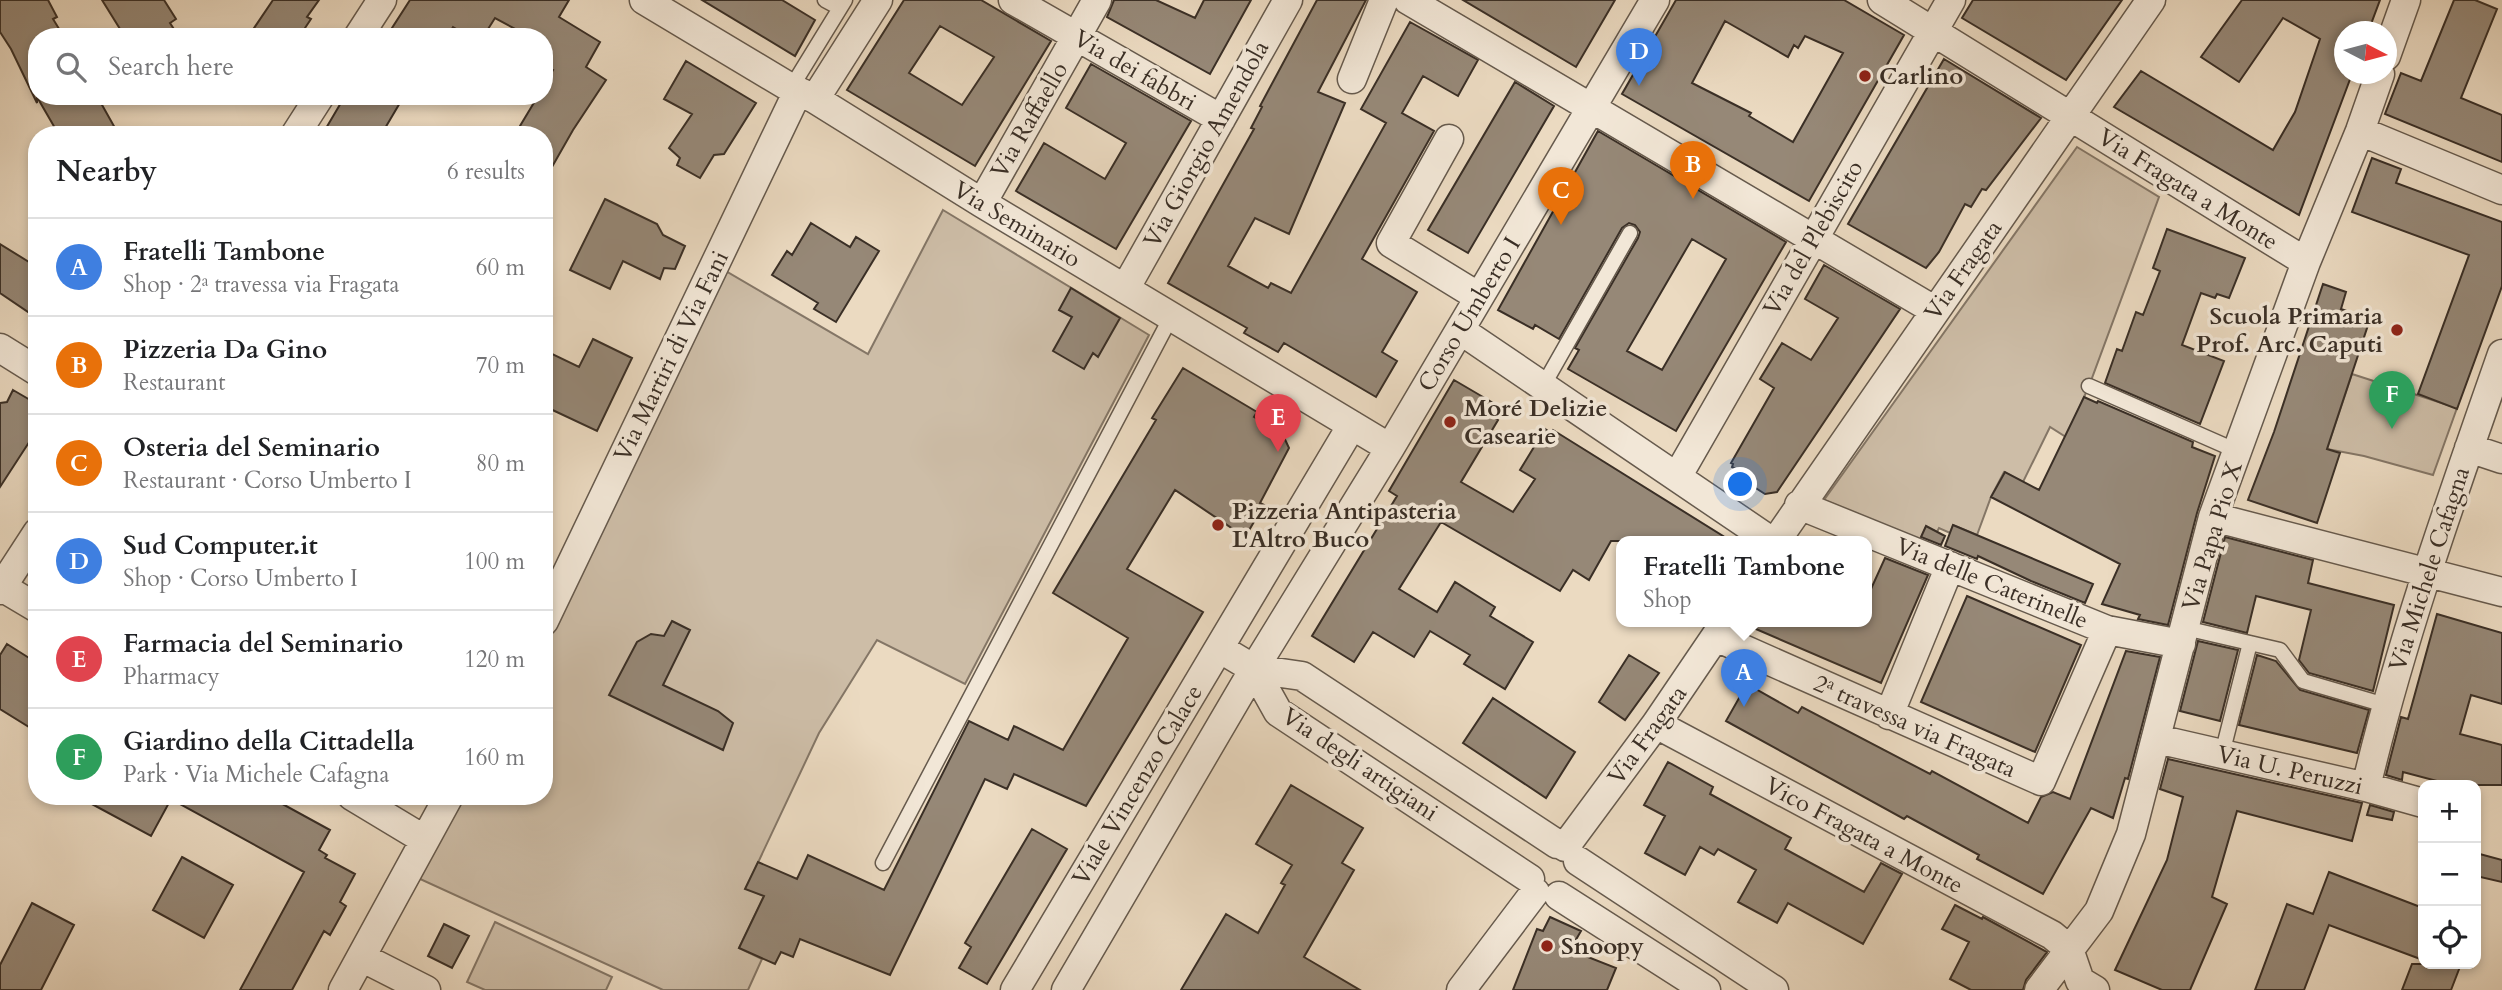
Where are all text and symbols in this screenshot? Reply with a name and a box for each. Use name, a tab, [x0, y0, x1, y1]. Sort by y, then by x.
north arrow	[2334, 21, 2397, 84]
street label: Via dei fabbri	[1067, 22, 1203, 119]
search box	[28, 28, 553, 105]
pin: D	[1616, 28, 1662, 86]
street label: Via Giorgio Amendola	[1136, 34, 1278, 254]
icon: search	[52, 48, 90, 86]
text: Search here	[108, 49, 234, 84]
street label: Via Raffaello	[983, 56, 1076, 184]
place label: Carlino	[1879, 60, 1963, 93]
marker: Carlino	[1857, 68, 1873, 84]
street label: Via Fragata a Monte	[2091, 121, 2284, 258]
pin: B	[1670, 141, 1716, 199]
text: Nearby	[56, 151, 157, 192]
street label: Via del Plebiscito	[1756, 154, 1871, 322]
text: 6 results	[447, 156, 525, 187]
pin: C	[1538, 167, 1584, 225]
street label: Via Seminario	[947, 173, 1087, 276]
street label: Via Fragata	[1917, 213, 2010, 327]
street label: Corso Umberto I	[1410, 231, 1529, 398]
text: Fratelli Tambone	[123, 234, 325, 269]
street label: Via Martiri di Via Fani	[606, 245, 737, 467]
text: A	[70, 252, 88, 283]
text: 60 m	[476, 252, 525, 283]
text: Shop · 2ª travessa via Fragata	[123, 269, 399, 300]
place label: Scuola Primaria Prof. Arc. Caputi	[2196, 300, 2383, 361]
marker: Scuola Primaria Prof. Arc. Caputi	[2389, 322, 2405, 338]
text: Pizzeria Da Gino	[123, 332, 327, 367]
text: B	[71, 350, 87, 381]
text: 70 m	[476, 350, 525, 381]
text: Restaurant	[123, 367, 226, 398]
pin: F	[2369, 371, 2415, 429]
place label: Moré Delizie Casearie	[1464, 392, 1607, 453]
pin: E	[1255, 394, 1301, 452]
marker: Moré Delizie Casearie	[1442, 414, 1458, 430]
text: Osteria del Seminario	[123, 430, 380, 465]
text: C	[70, 448, 88, 479]
text: 80 m	[476, 448, 525, 479]
street label: Via Papa Pio X	[2174, 457, 2251, 615]
street label: Via Michele Cafagna	[2381, 462, 2478, 675]
text: Restaurant · Corso Umberto I	[123, 465, 412, 496]
your location	[1723, 467, 1757, 501]
place label: Pizzeria Antipasteria L'Altro Buco	[1232, 495, 1457, 556]
marker: Pizzeria Antipasteria L'Altro Buco	[1210, 517, 1226, 533]
text: Sud Computer.it	[123, 528, 318, 563]
street label: Via delle Caterinelle	[1891, 530, 2093, 637]
popup	[1616, 536, 1872, 627]
text: D	[69, 546, 89, 577]
text: 100 m	[464, 546, 525, 577]
text: Fratelli Tambone	[1643, 549, 1845, 584]
text: Shop · Corso Umberto I	[123, 563, 358, 594]
text: Shop	[1643, 584, 1692, 615]
text: Farmacia del Seminario	[123, 626, 403, 661]
text: E	[72, 644, 86, 675]
text: 120 m	[464, 644, 525, 675]
pin: A	[1721, 649, 1767, 707]
text: Pharmacy	[123, 661, 220, 692]
street label: 2ª travessa via Fragata	[1808, 667, 2022, 786]
street label: Via Fragata	[1600, 678, 1695, 792]
street label: Viale Vincenzo Calace	[1064, 679, 1211, 892]
street label: Via degli artigiani	[1275, 700, 1445, 829]
text: Giardino della Cittadella	[123, 724, 414, 759]
street label: Via U. Peruzzi	[2214, 738, 2366, 803]
text: F	[72, 742, 86, 773]
text: 160 m	[464, 742, 525, 773]
text: Park · Via Michele Cafagna	[123, 759, 389, 790]
street label: Vico Fragata a Monte	[1759, 769, 1969, 902]
map controls	[2418, 780, 2481, 969]
button: +	[2418, 780, 2481, 843]
button: −	[2418, 843, 2481, 906]
button: locate	[2418, 906, 2481, 969]
place label: Snoopy	[1561, 930, 1644, 963]
marker: Snoopy	[1539, 938, 1555, 954]

